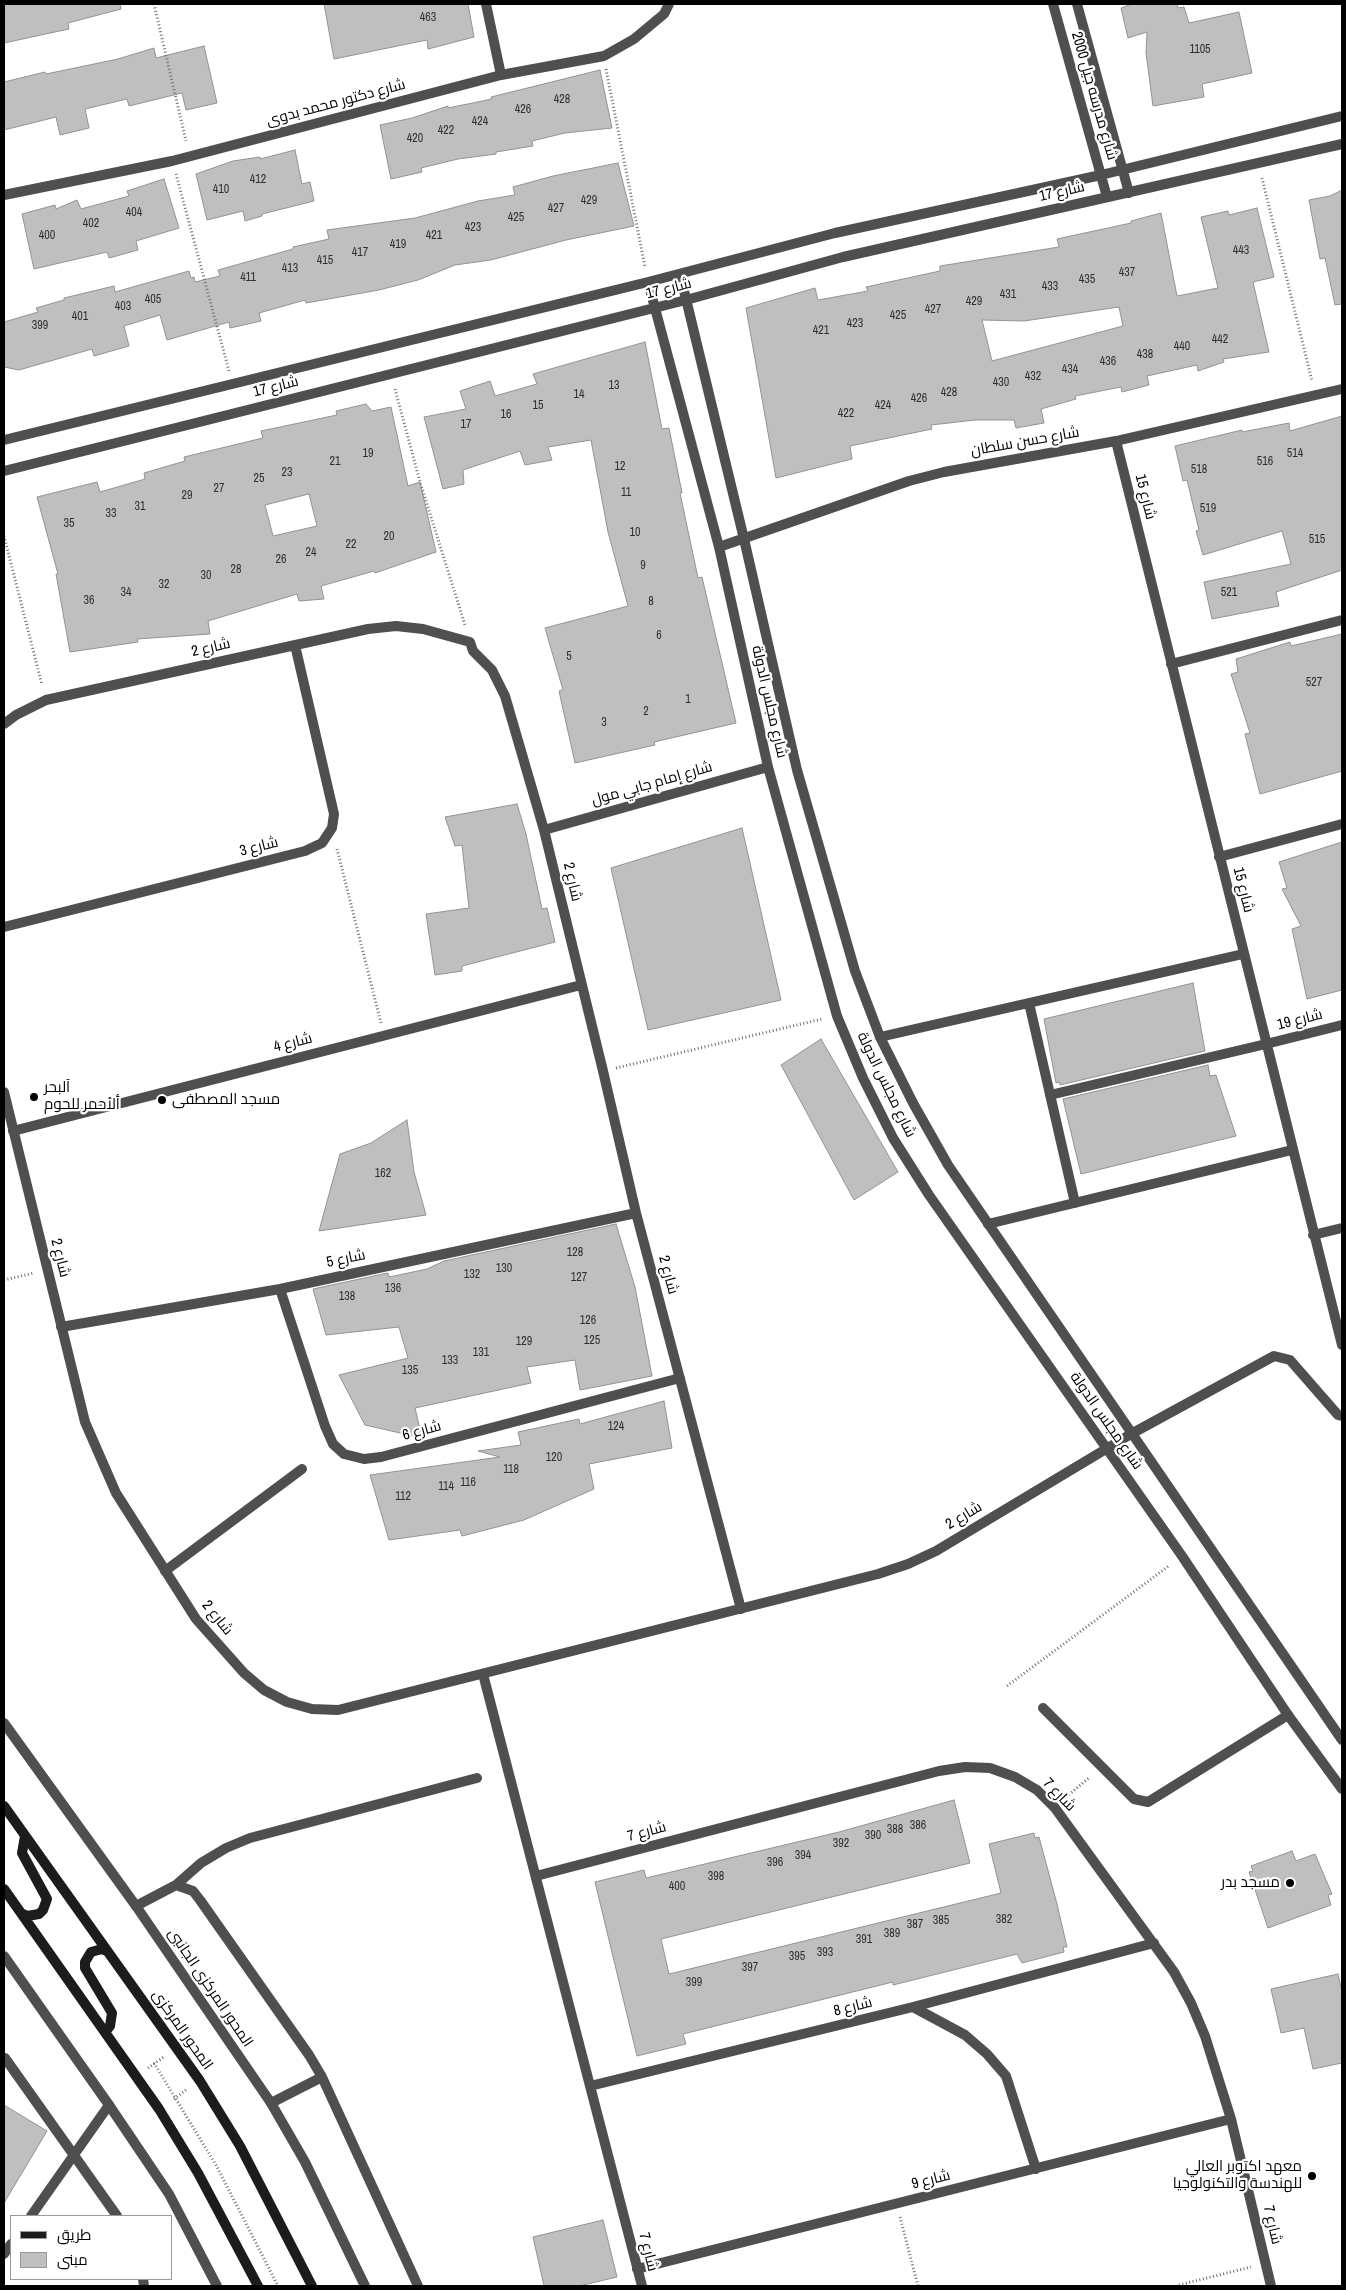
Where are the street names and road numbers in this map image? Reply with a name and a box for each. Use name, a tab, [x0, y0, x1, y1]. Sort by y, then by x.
street label: شارع مدرسه جيل 2000	[1067, 30, 1121, 162]
street label: شارع دكتور محمد بدوى	[264, 76, 408, 130]
street label: شارع 17	[1037, 178, 1087, 206]
street label: شارع 17	[644, 275, 694, 303]
street label: شارع 17	[251, 373, 301, 401]
street label: شارع حسن سلطان	[969, 424, 1081, 460]
street label: شارع 15	[1131, 472, 1159, 522]
street label: شارع 2	[190, 635, 232, 661]
street label: شارع مجلس الدولة	[747, 644, 791, 760]
street label: شارع إمام جابي مول	[589, 758, 715, 810]
street label: شارع 3	[238, 834, 280, 860]
street label: شارع 2	[559, 861, 585, 903]
street label: شارع 15	[1229, 865, 1257, 915]
street label: شارع 19	[1275, 1006, 1325, 1034]
street label: شارع مجلس الدولة	[853, 1029, 919, 1141]
street label: شارع 4	[272, 1030, 314, 1056]
street label: شارع 2	[47, 1237, 73, 1279]
street label: شارع 5	[325, 1246, 367, 1272]
street label: شارع 2	[654, 1254, 682, 1296]
street label: شارع مجلس الدولة	[1066, 1369, 1146, 1473]
street label: شارع 6	[401, 1417, 443, 1445]
street label: شارع 2	[943, 1498, 985, 1534]
street label: شارع 2	[198, 1597, 236, 1639]
street label: شارع 7	[1039, 1775, 1079, 1815]
street label: شارع 7	[626, 1818, 668, 1846]
street label: المحور المركزى الجانبى	[164, 1925, 256, 2051]
street label: المحور المركزى	[148, 1987, 216, 2073]
street label: شارع 8	[832, 1994, 874, 2020]
street label: شارع 9	[910, 2167, 952, 2193]
street label: شارع 7	[1259, 2204, 1285, 2246]
street label: شارع 7	[635, 2231, 661, 2273]

